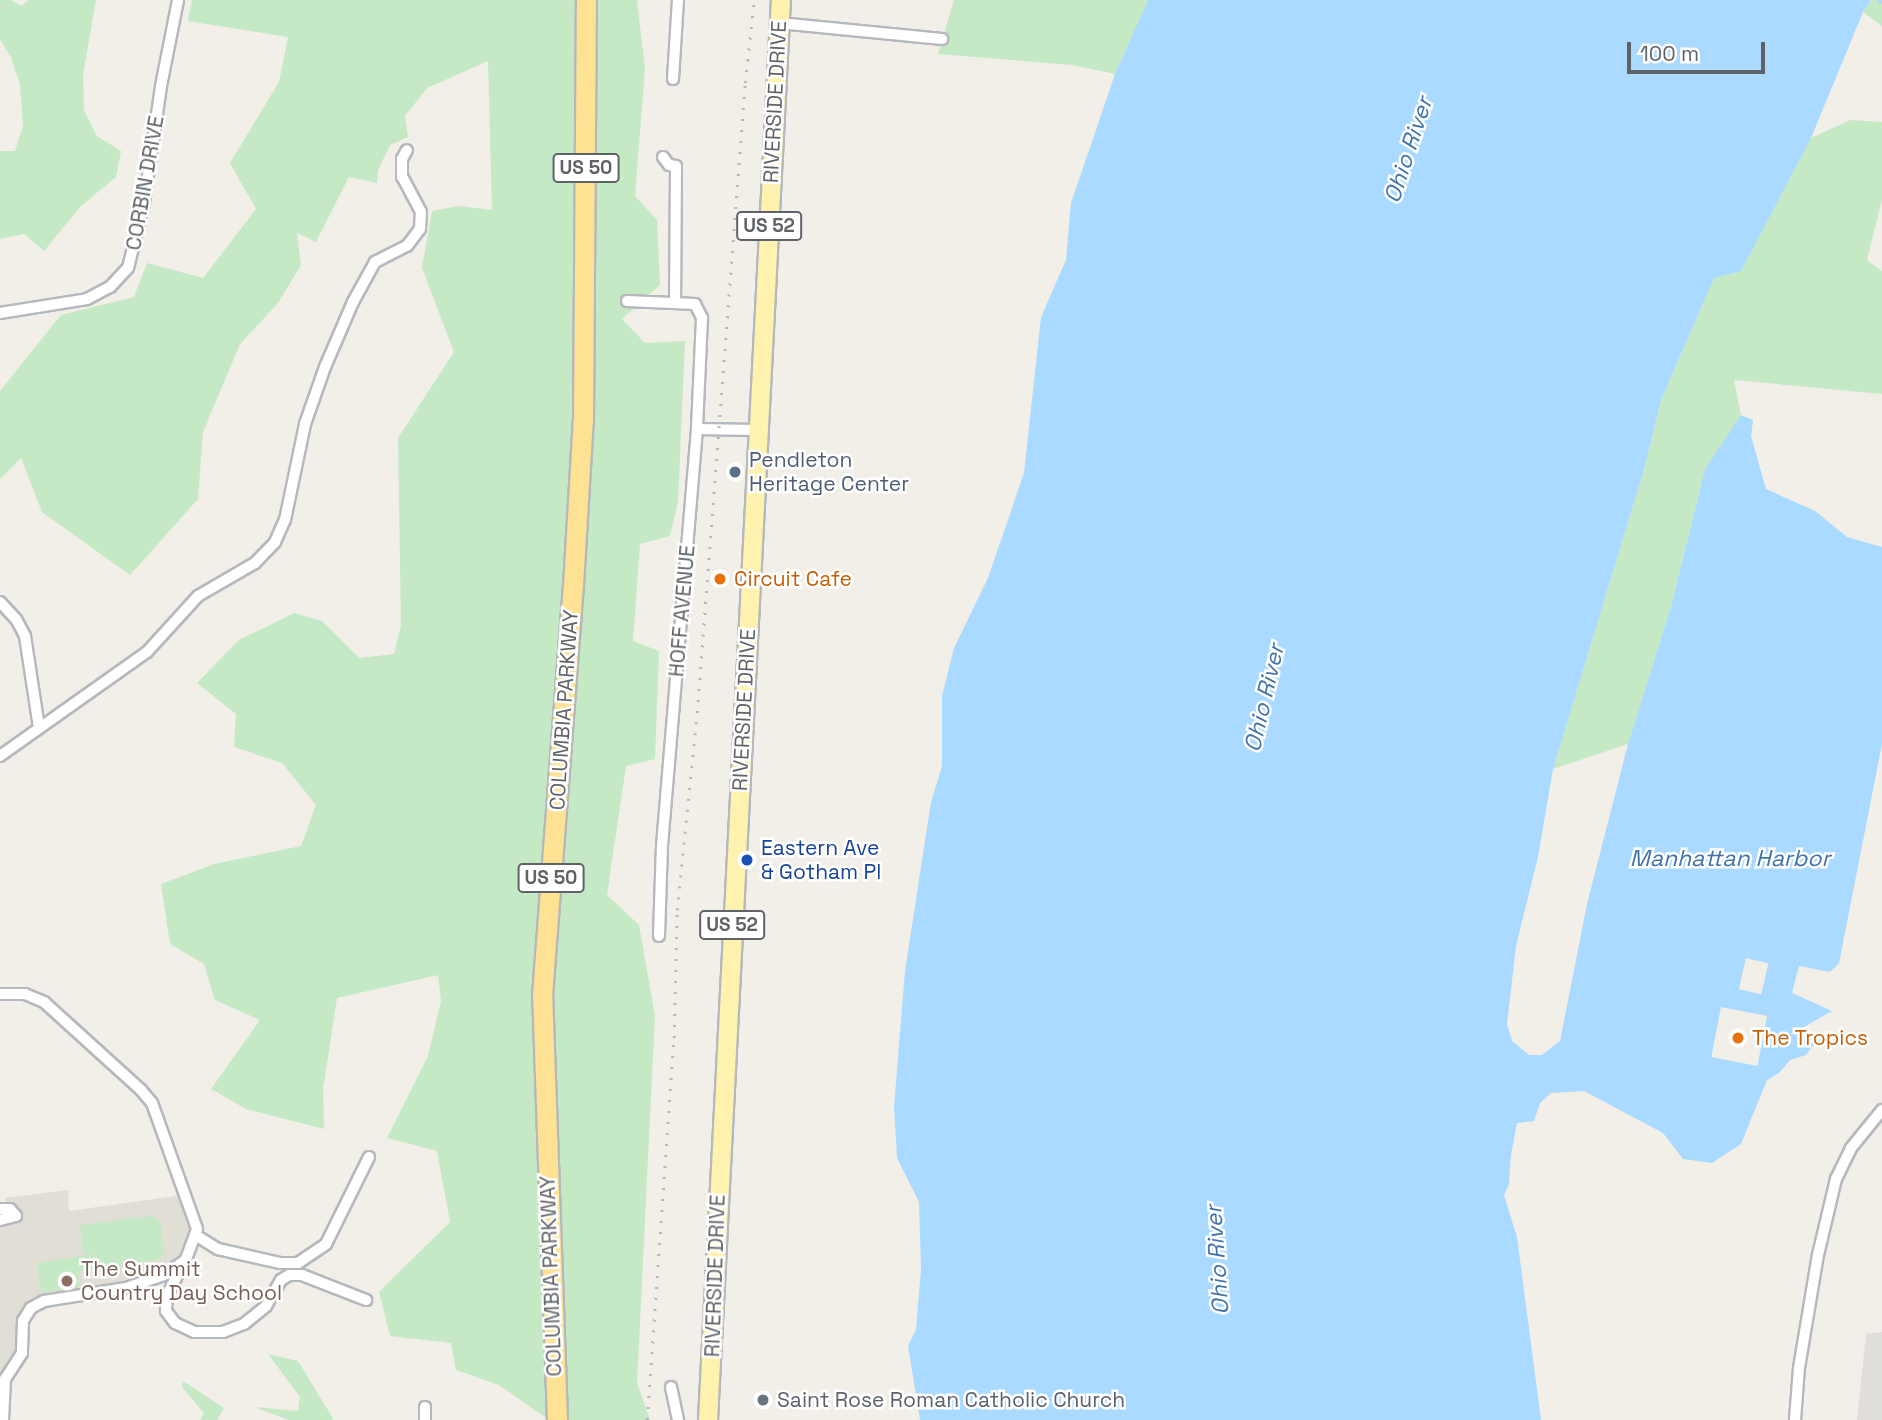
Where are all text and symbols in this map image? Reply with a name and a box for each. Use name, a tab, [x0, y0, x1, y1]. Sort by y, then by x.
street label: RIVERSIDE DRIVE	[758, 20, 792, 184]
scale bar	[1630, 28, 1768, 72]
text: 100 m	[1640, 40, 1699, 67]
water label: Ohio River	[1378, 94, 1438, 206]
street label: CORBIN DRIVE	[121, 114, 169, 252]
road number: US 50	[551, 152, 621, 184]
road number: US 52	[736, 210, 802, 242]
place label: Pendleton Heritage Center	[749, 447, 909, 497]
marker: Pendleton Heritage Center	[727, 464, 743, 480]
street label: HOFF AVENUE	[664, 544, 700, 678]
place label: Circuit Cafe	[734, 566, 852, 592]
marker: Circuit Cafe	[712, 571, 728, 587]
street label: COLUMBIA PARKWAY	[544, 609, 584, 811]
street label: RIVERSIDE DRIVE	[727, 628, 761, 792]
water label: Ohio River	[1238, 641, 1290, 755]
place label: Eastern Ave & Gotham Pl	[761, 835, 881, 885]
water label: Manhattan Harbor	[1630, 844, 1830, 872]
marker: Eastern Ave & Gotham Pl	[739, 852, 755, 868]
road number: US 50	[516, 862, 586, 894]
road number: US 52	[699, 909, 765, 940]
place label: The Tropics	[1752, 1025, 1869, 1051]
marker: The Tropics	[1730, 1030, 1746, 1046]
street label: COLUMBIA PARKWAY	[535, 1175, 567, 1377]
street label: RIVERSIDE DRIVE	[700, 1194, 730, 1358]
water label: Ohio River	[1199, 1204, 1235, 1316]
place label: The Summit Country Day School	[81, 1256, 282, 1306]
marker: The Summit Country Day School	[59, 1273, 75, 1289]
place label: Saint Rose Roman Catholic Church	[777, 1387, 1125, 1413]
marker: Saint Rose Roman Catholic Church	[755, 1392, 771, 1408]

